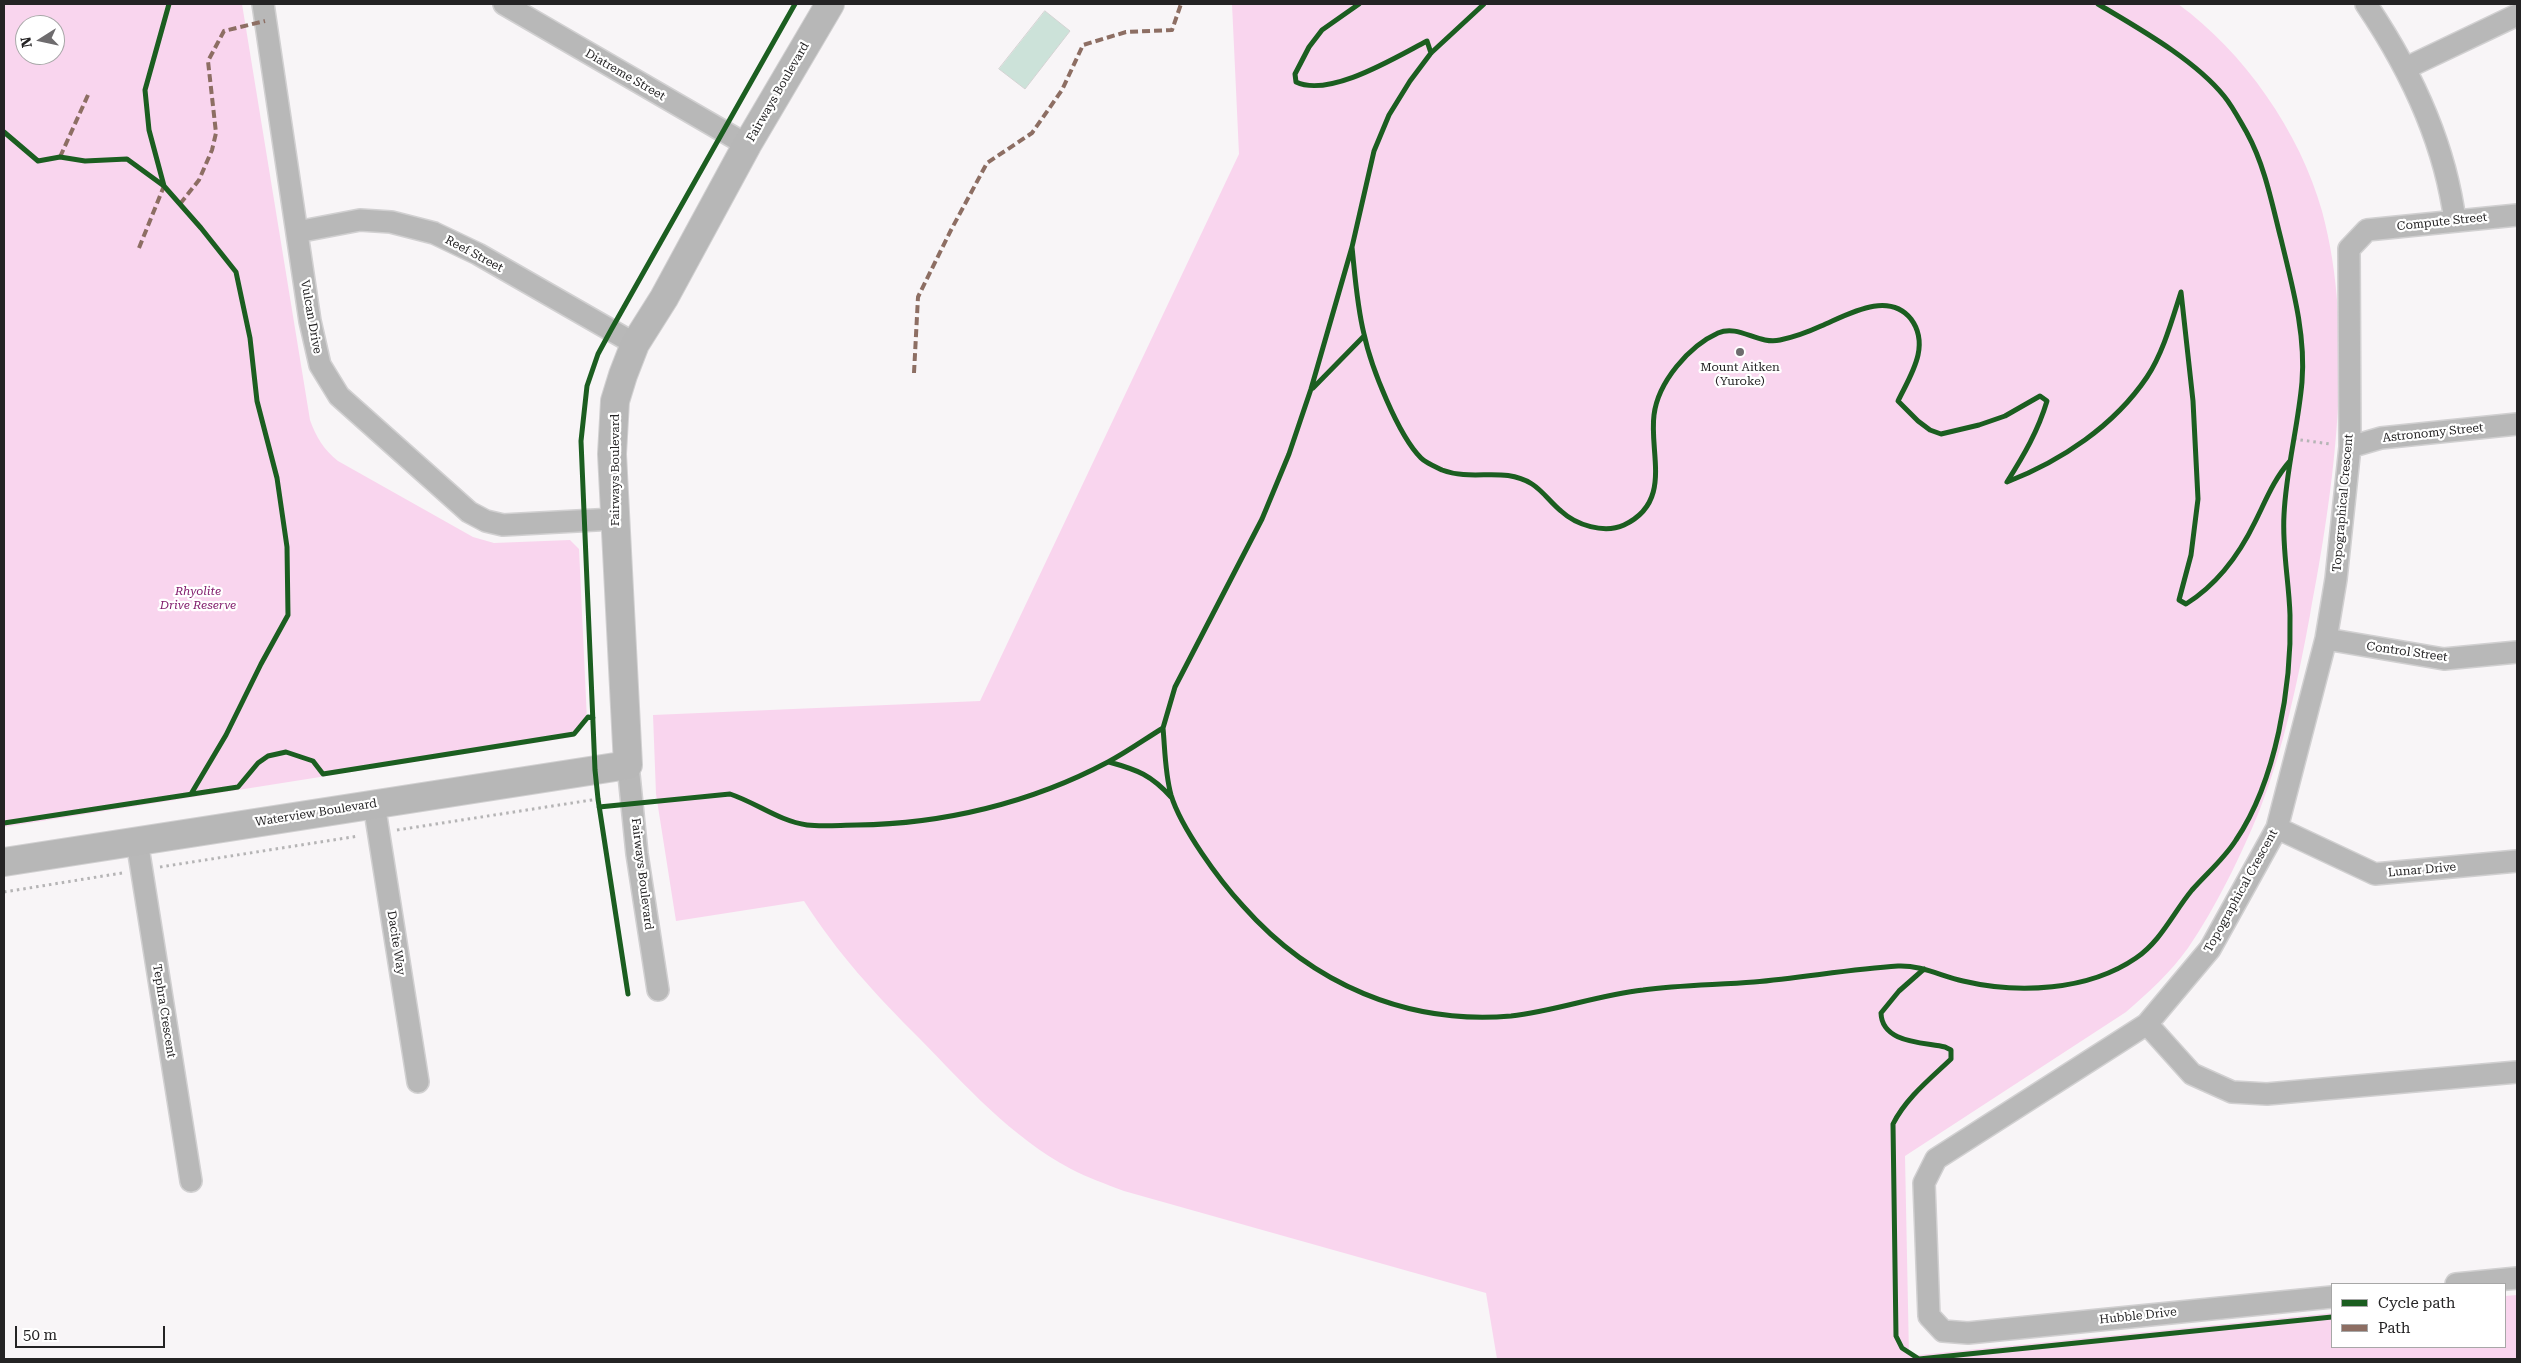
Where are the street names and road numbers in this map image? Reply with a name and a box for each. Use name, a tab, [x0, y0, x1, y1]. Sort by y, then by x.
street label: Fairways Boulevard	[744, 40, 812, 144]
street label: Diatreme Street	[582, 46, 668, 104]
street label: Compute Street	[2396, 210, 2488, 234]
street label: Reef Street	[443, 233, 505, 275]
street label: Vulcan Drive	[297, 279, 325, 355]
street label: Fairways Boulevard	[608, 414, 622, 526]
street label: Astronomy Street	[2382, 421, 2484, 445]
street label: Topographical Crescent	[2330, 433, 2356, 573]
street label: Control Street	[2366, 639, 2448, 665]
street label: Waterview Boulevard	[254, 796, 378, 830]
street label: Fairways Boulevard	[628, 817, 656, 931]
street label: Topographical Crescent	[2201, 827, 2281, 955]
street label: Lunar Drive	[2387, 860, 2457, 880]
street label: Dacite Way	[384, 910, 408, 976]
street label: Tephra Crescent	[149, 963, 179, 1059]
street label: Hubble Drive	[2099, 1305, 2177, 1327]

